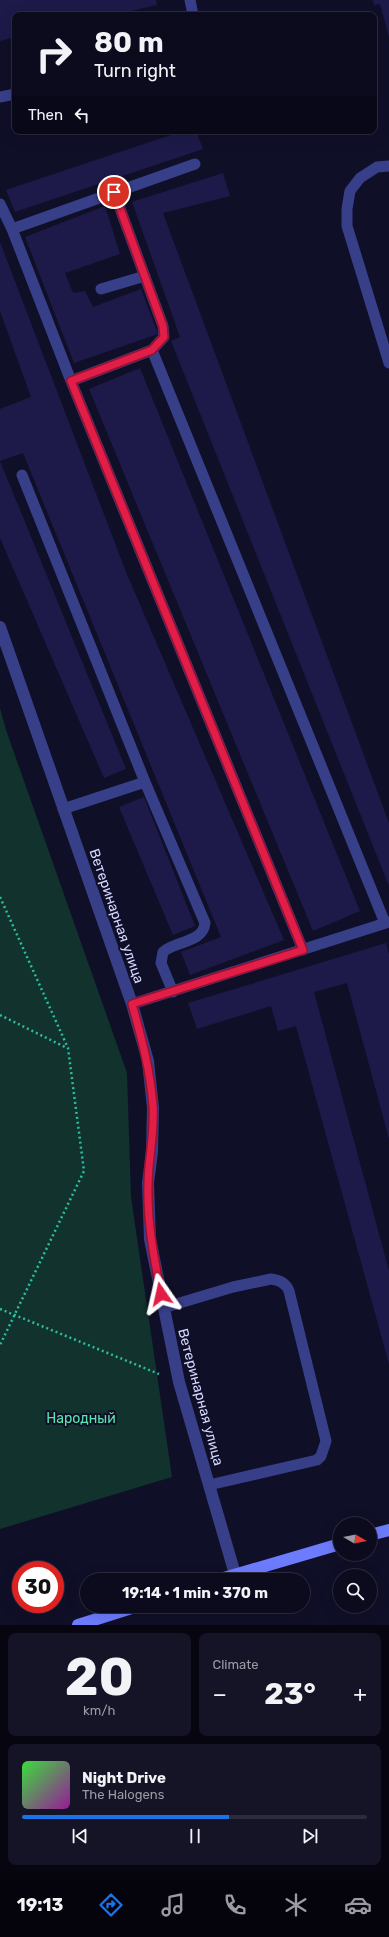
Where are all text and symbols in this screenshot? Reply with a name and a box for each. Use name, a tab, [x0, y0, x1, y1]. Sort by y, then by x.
text: 80 m	[94, 26, 164, 59]
icon: right	[28, 28, 80, 80]
text: Turn right	[94, 60, 176, 82]
icon: left	[71, 104, 93, 126]
text: Then	[28, 106, 63, 124]
pin	[97, 175, 131, 209]
icon: arrive	[103, 181, 125, 203]
street label: Ветеринарная улица	[85, 847, 148, 986]
position arrow	[140, 1273, 182, 1315]
street label: Ветеринарная улица	[174, 1327, 227, 1468]
park label: Народный	[46, 1410, 116, 1427]
north arrow	[333, 1517, 377, 1561]
map controls	[333, 1517, 377, 1613]
speed limit sign: 30	[12, 1561, 64, 1613]
button: search	[333, 1569, 377, 1613]
text: 19:14 · 1 min · 370 m	[122, 1584, 268, 1602]
text: 20	[65, 1646, 134, 1708]
text: Climate	[213, 1657, 259, 1672]
text: 23°	[264, 1676, 316, 1712]
text: −	[213, 1681, 227, 1708]
text: +	[353, 1681, 367, 1708]
text: km/h	[83, 1703, 115, 1718]
text: Night Drive	[82, 1769, 166, 1787]
text: The Halogens	[82, 1787, 164, 1802]
icon: previous	[69, 1825, 91, 1847]
icon: pause	[184, 1825, 206, 1847]
icon: next	[299, 1825, 321, 1847]
icon: directions	[97, 1891, 125, 1919]
icon: music	[159, 1891, 187, 1919]
icon: phone	[221, 1891, 249, 1919]
icon: climate	[282, 1891, 310, 1919]
icon: car	[344, 1891, 372, 1919]
text: 19:13	[17, 1894, 63, 1916]

